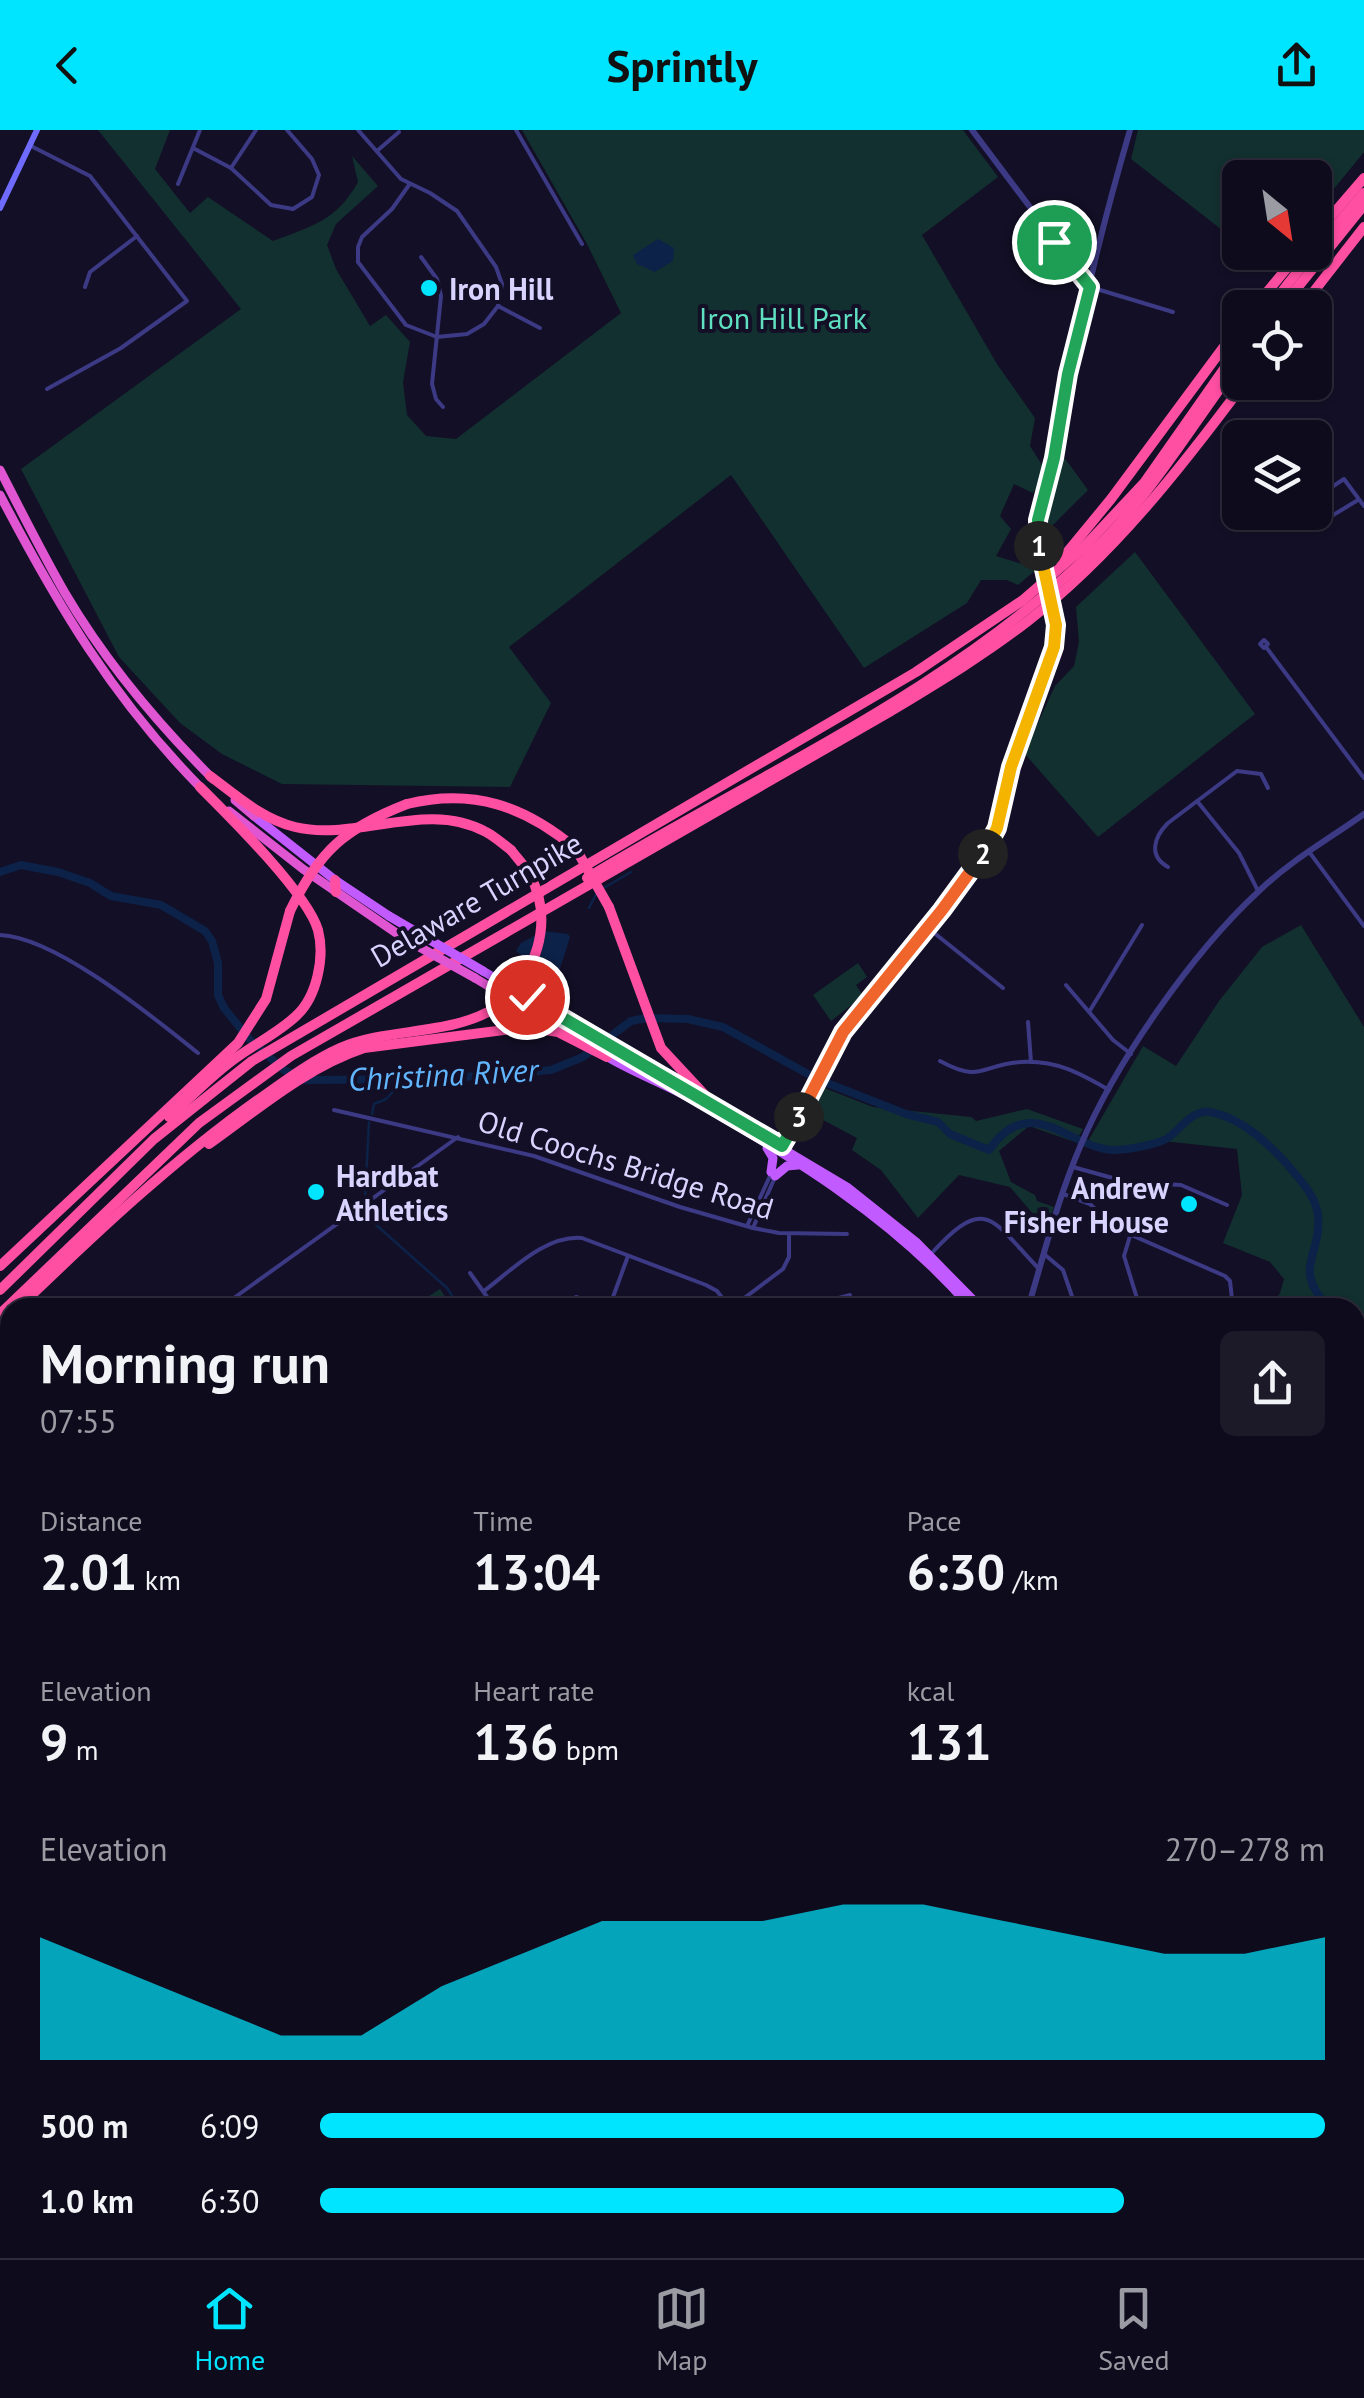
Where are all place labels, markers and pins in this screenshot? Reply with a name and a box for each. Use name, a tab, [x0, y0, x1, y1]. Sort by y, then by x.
pin	[1012, 200, 1097, 285]
place label: Iron Hill	[449, 269, 554, 308]
marker: Iron Hill	[418, 277, 440, 299]
pin: 1	[1014, 521, 1064, 571]
pin: 2	[958, 829, 1008, 879]
pin	[485, 955, 570, 1040]
pin: 3	[774, 1092, 824, 1142]
place label: Hardbat Athletics	[336, 1156, 448, 1229]
place label: Andrew Fisher House	[1004, 1168, 1169, 1241]
marker: Hardbat Athletics	[305, 1181, 327, 1203]
marker: Andrew Fisher House	[1178, 1193, 1200, 1215]

